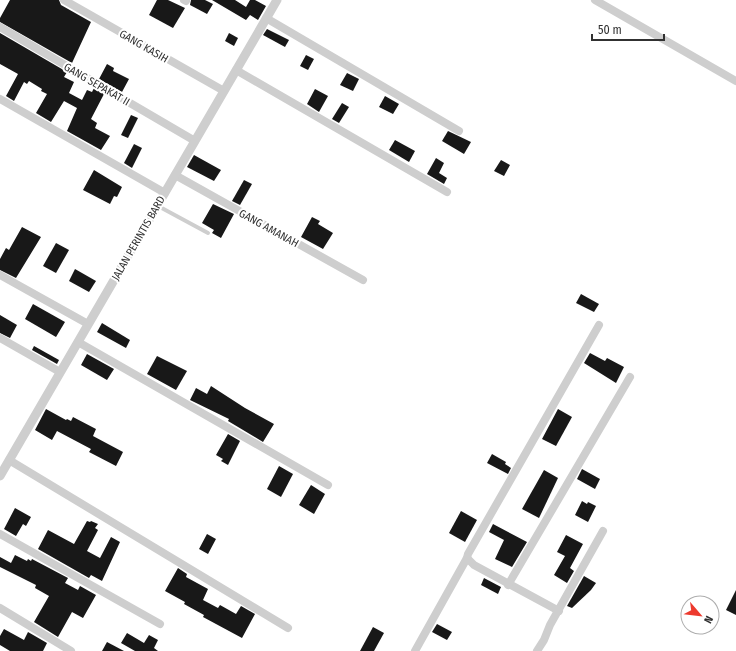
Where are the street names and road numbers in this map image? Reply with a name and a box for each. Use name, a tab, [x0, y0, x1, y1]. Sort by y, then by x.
street label: GANG KASIH	[117, 27, 170, 66]
street label: GANG SEPAKAT II	[62, 60, 132, 108]
street label: JALAN PERINTIS BARD	[109, 194, 168, 283]
street label: GANG AMANAH	[237, 207, 301, 250]

